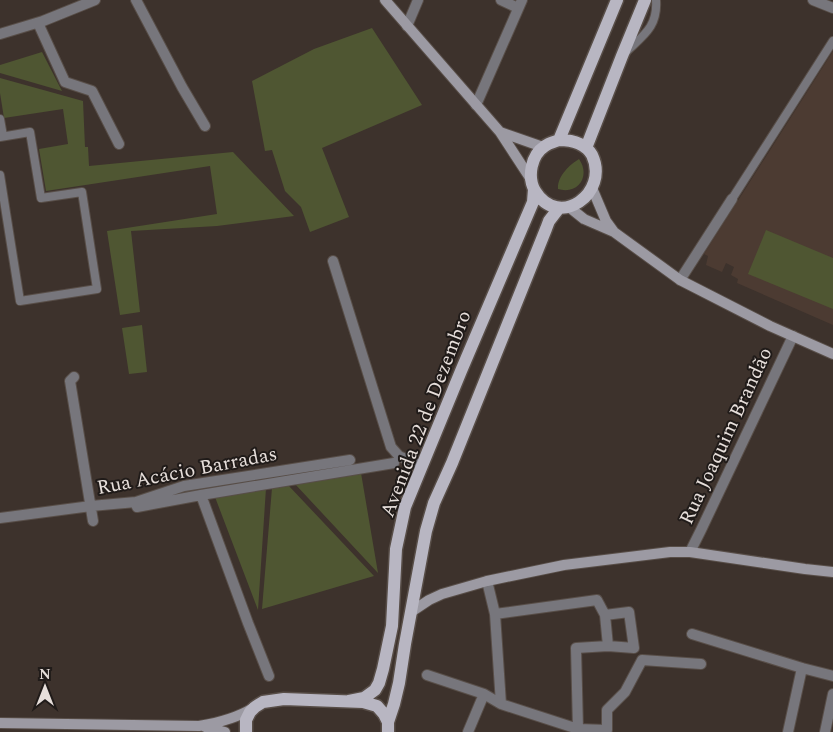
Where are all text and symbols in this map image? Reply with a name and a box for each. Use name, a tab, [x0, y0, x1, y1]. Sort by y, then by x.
street label: Avenida 22 de Dezembro	[373, 306, 479, 522]
street label: Rua Joaquim Brandão	[672, 342, 780, 530]
street label: Rua Acácio Barradas	[94, 439, 280, 503]
north arrow	[20, 662, 70, 712]
text: N	[39, 664, 51, 685]

